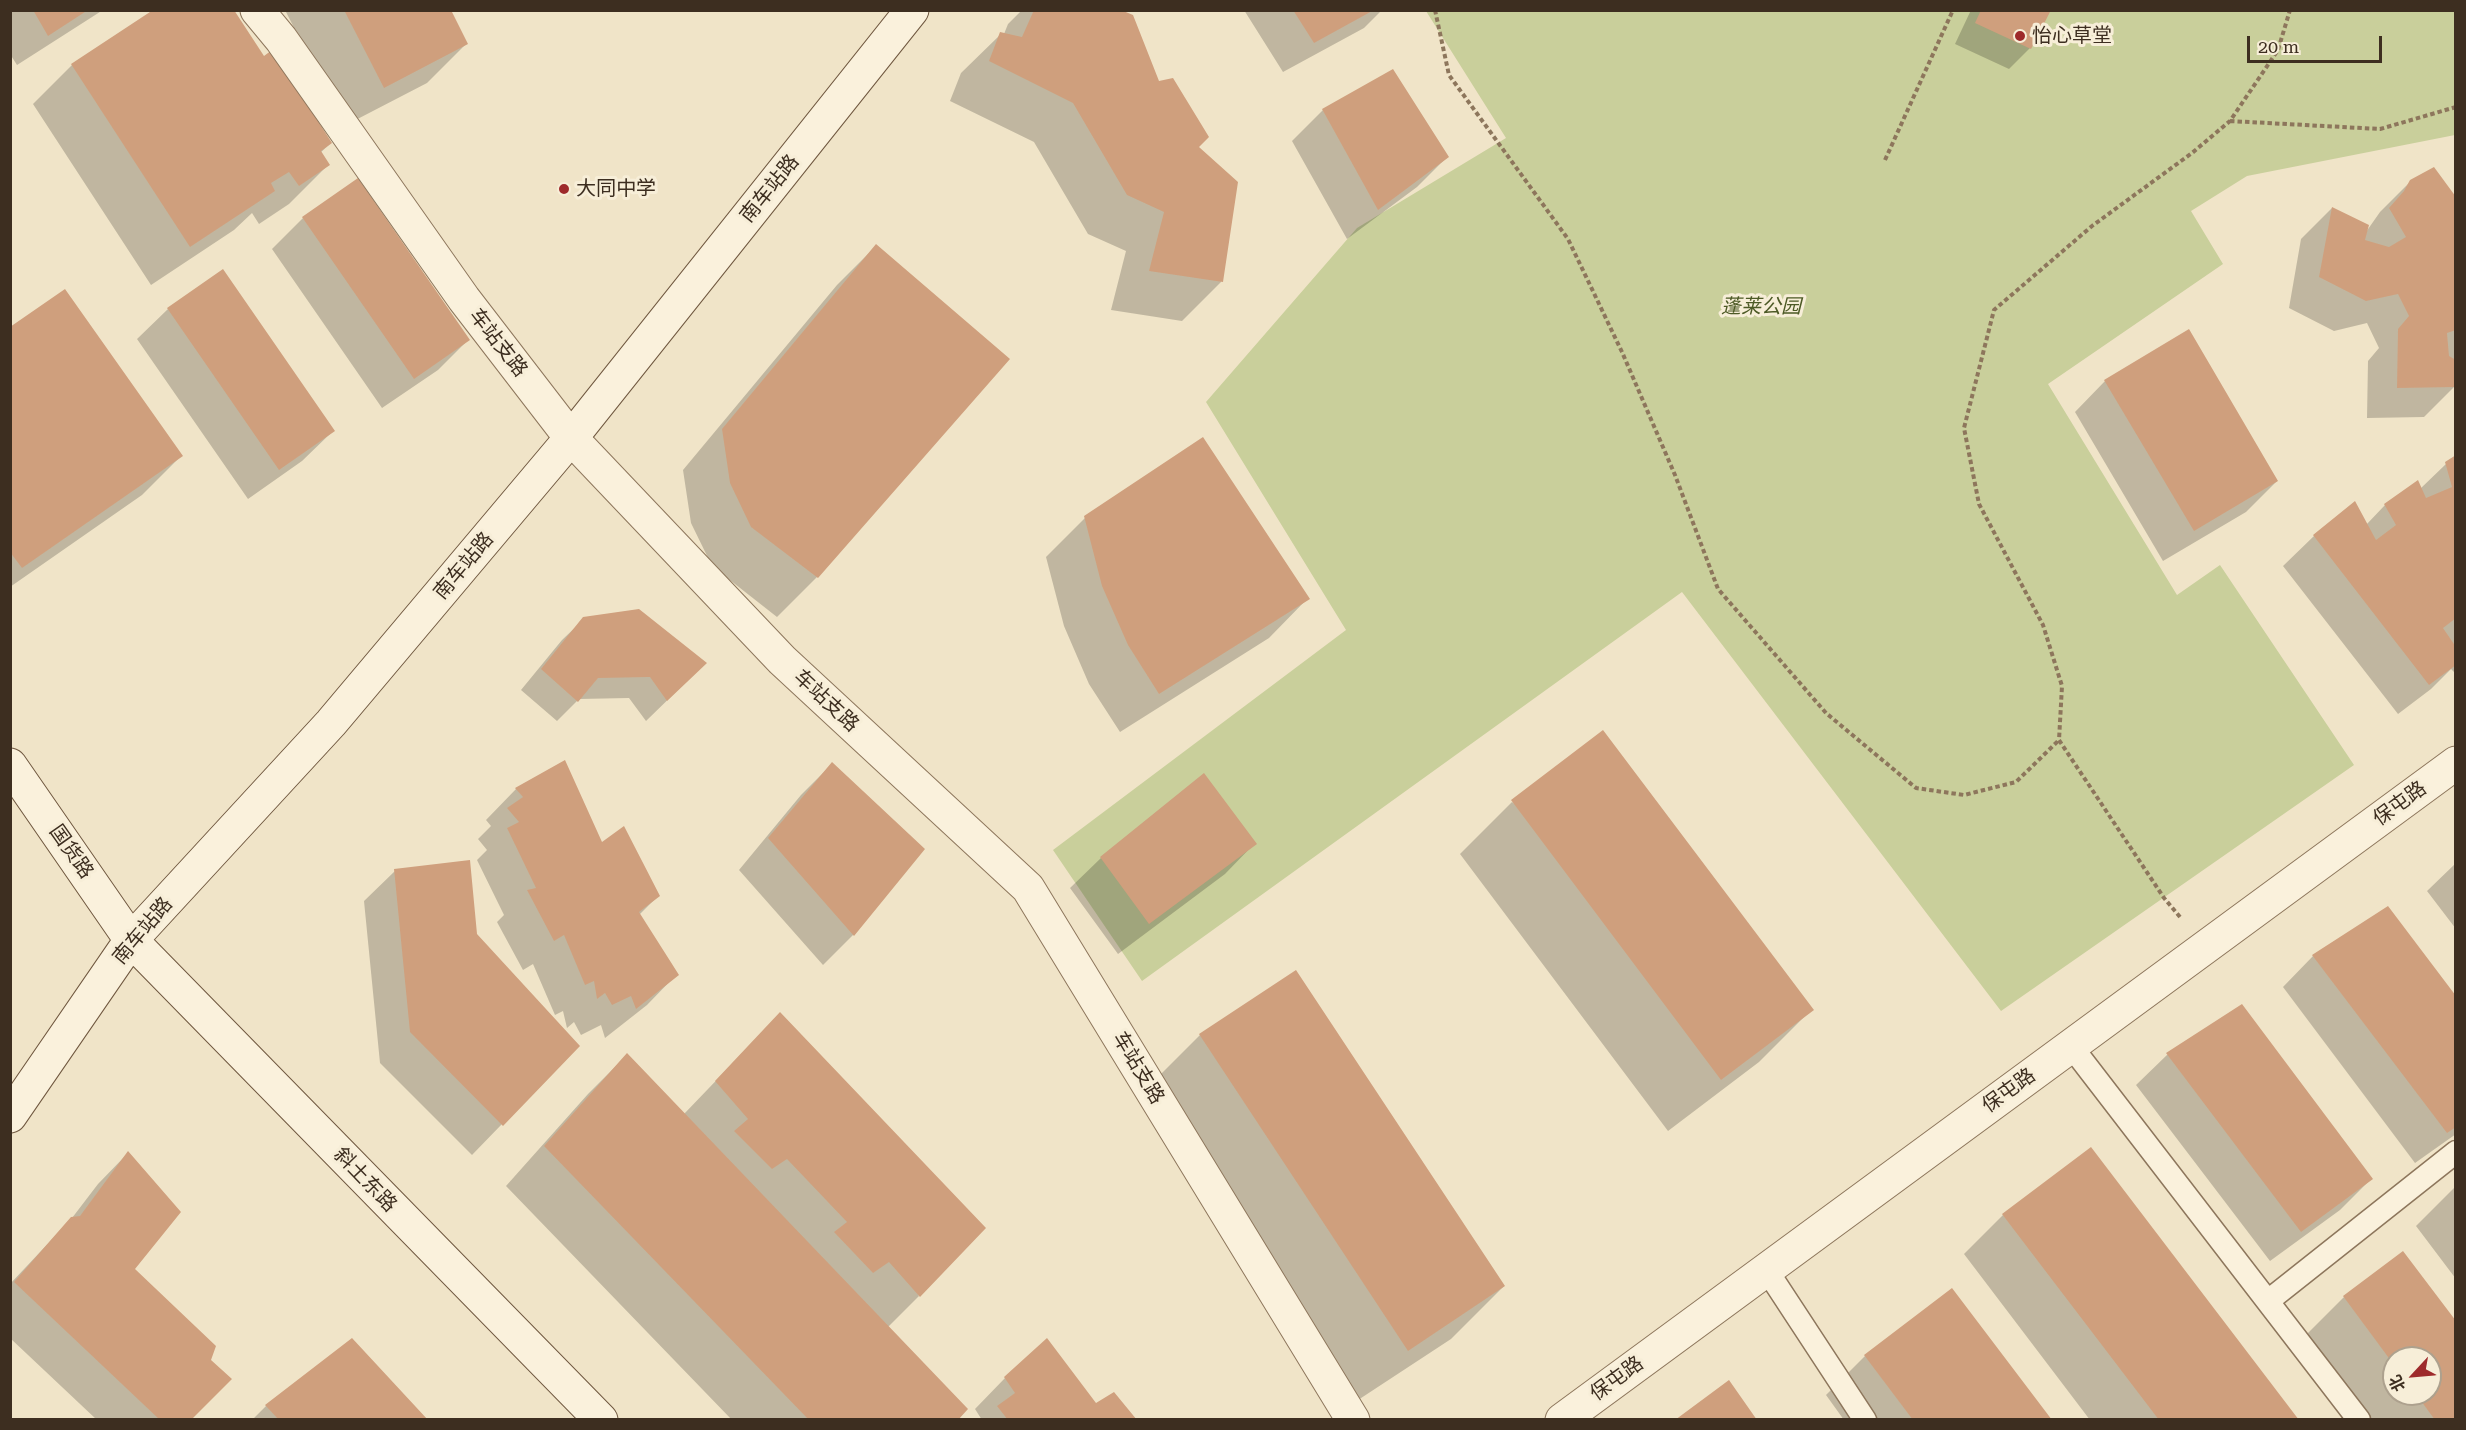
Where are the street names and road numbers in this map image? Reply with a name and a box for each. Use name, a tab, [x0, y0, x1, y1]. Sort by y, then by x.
street label: 南车站路	[736, 150, 804, 228]
street label: 车站支路	[464, 304, 532, 382]
street label: 南车站路	[429, 528, 499, 604]
street label: 车站支路	[789, 665, 863, 737]
street label: 保屯路	[2369, 777, 2431, 831]
street label: 国货路	[44, 821, 98, 883]
street label: 南车站路	[108, 893, 178, 969]
street label: 车站支路	[1107, 1028, 1169, 1108]
street label: 保屯路	[1978, 1064, 2040, 1118]
street label: 斜土东路	[329, 1143, 401, 1217]
street label: 保屯路	[1586, 1352, 1648, 1406]

